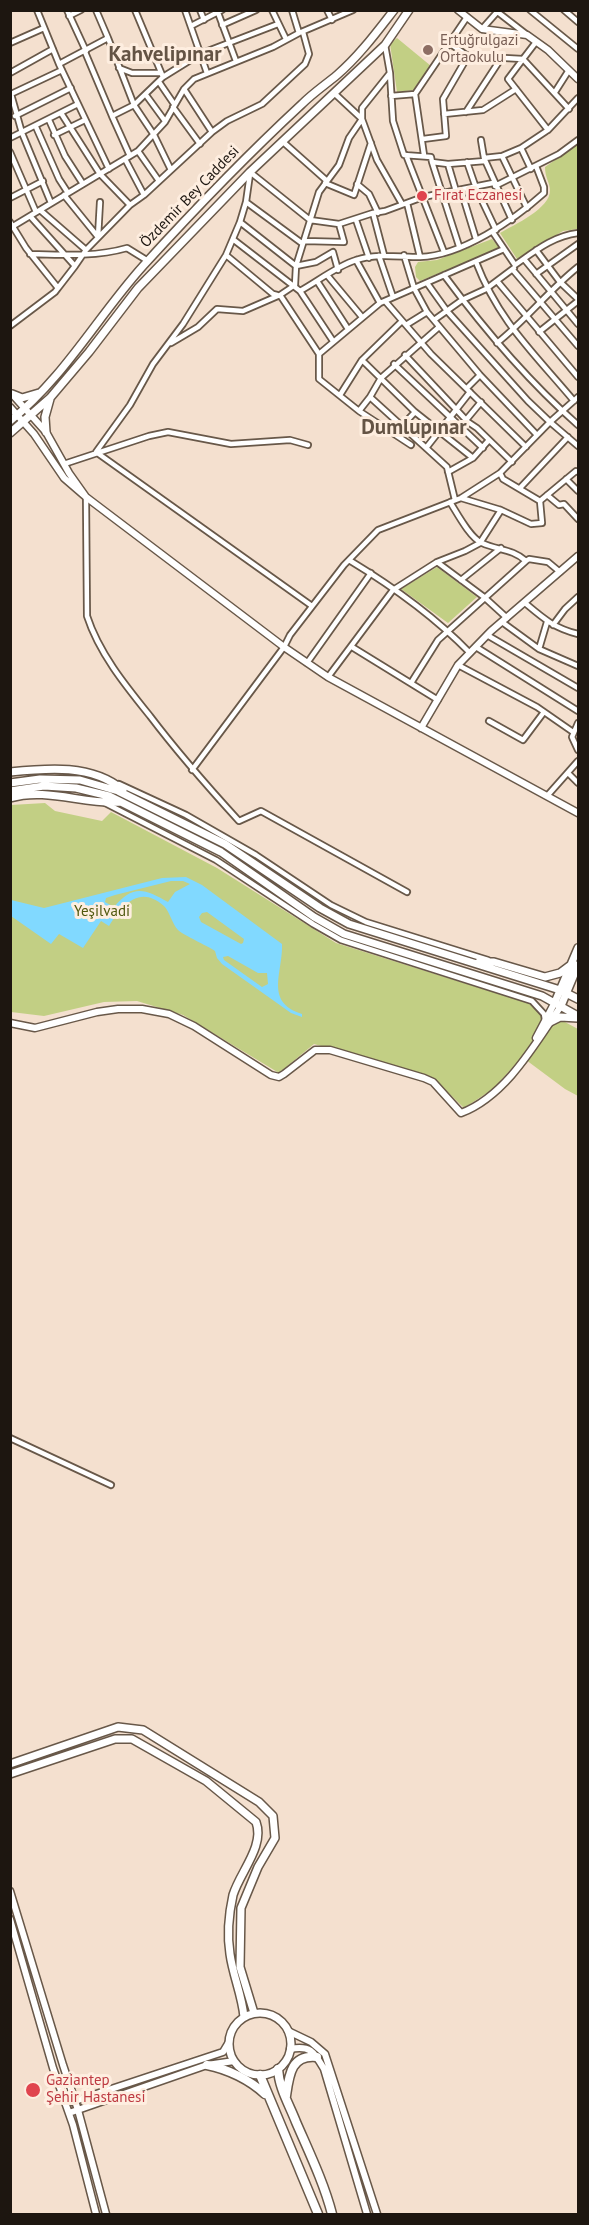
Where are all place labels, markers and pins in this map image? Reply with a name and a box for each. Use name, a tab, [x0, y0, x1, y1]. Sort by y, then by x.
place label: Ertuğrulgazi Ortaokulu	[440, 32, 519, 67]
marker: Ertuğrulgazi Ortaokulu	[421, 43, 435, 57]
place label: Fırat Eczanesi	[434, 187, 522, 205]
marker: Fırat Eczanesi	[415, 189, 429, 203]
place label: Gaziantep Şehir Hastanesi	[46, 2072, 145, 2107]
marker: Gaziantep Şehir Hastanesi	[24, 2081, 42, 2099]

